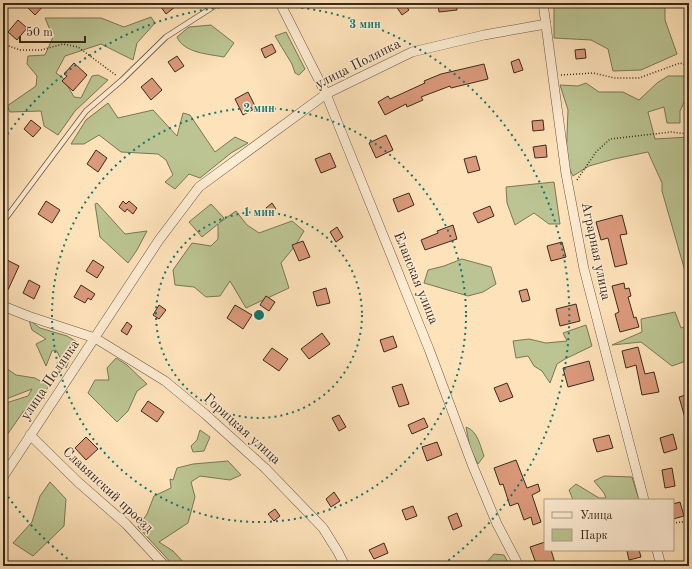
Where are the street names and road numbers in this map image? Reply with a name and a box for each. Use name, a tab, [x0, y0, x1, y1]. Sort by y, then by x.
street label: улица Полянка	[313, 36, 403, 92]
street label: Аграрная улица	[579, 201, 613, 301]
street label: Еланская улица	[391, 230, 441, 326]
street label: улица Полянка	[18, 337, 82, 423]
street label: Горицкая улица	[201, 391, 283, 467]
street label: Славянский проезд	[60, 445, 156, 536]

